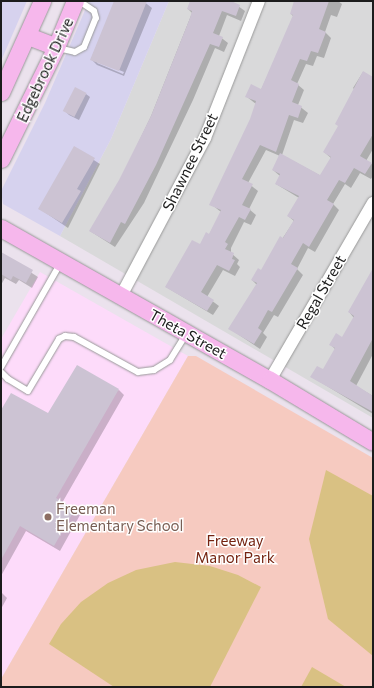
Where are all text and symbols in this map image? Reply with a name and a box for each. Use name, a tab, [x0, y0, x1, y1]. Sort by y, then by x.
street label: Edgebrook Drive	[13, 15, 77, 125]
street label: Shawnee Street	[159, 110, 221, 214]
street label: Regal Street	[293, 252, 349, 332]
street label: Theta Street	[146, 305, 230, 363]
place label: Freeman Elementary School	[56, 499, 183, 534]
marker: Freeman Elementary School	[43, 512, 53, 522]
park label: Freeway Manor Park	[195, 531, 275, 566]

